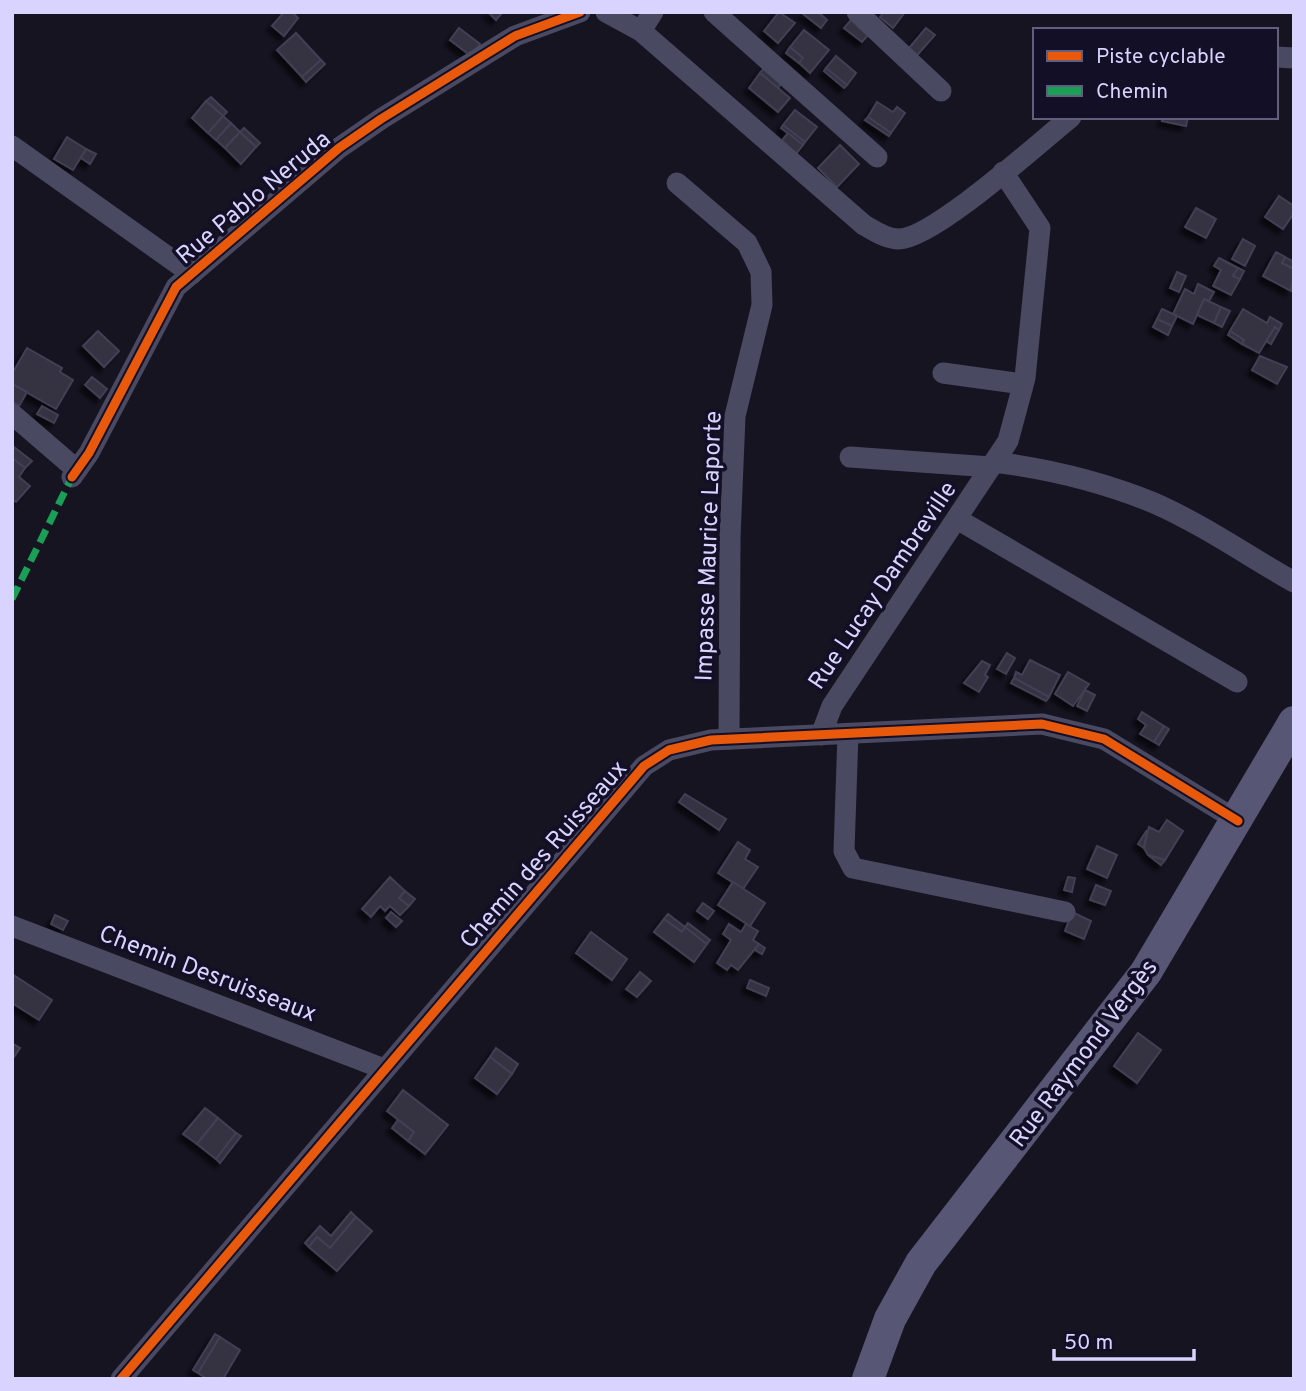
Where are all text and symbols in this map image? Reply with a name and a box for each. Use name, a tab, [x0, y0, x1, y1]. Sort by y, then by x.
legend	[1033, 28, 1278, 119]
text: Piste cyclable	[1096, 44, 1226, 71]
text: Chemin	[1096, 79, 1168, 106]
street label: Rue Pablo Neruda	[171, 125, 338, 272]
street label: Impasse Maurice Laporte	[690, 410, 730, 682]
street label: Rue Lucay Dambreville	[803, 476, 964, 696]
street label: Chemin des Ruisseaux	[454, 755, 635, 956]
street label: Chemin Desruisseaux	[94, 920, 320, 1030]
street label: Rue Raymond Vergès	[1004, 954, 1165, 1154]
scale bar	[1054, 1318, 1194, 1362]
text: 50 m	[1064, 1330, 1113, 1357]

